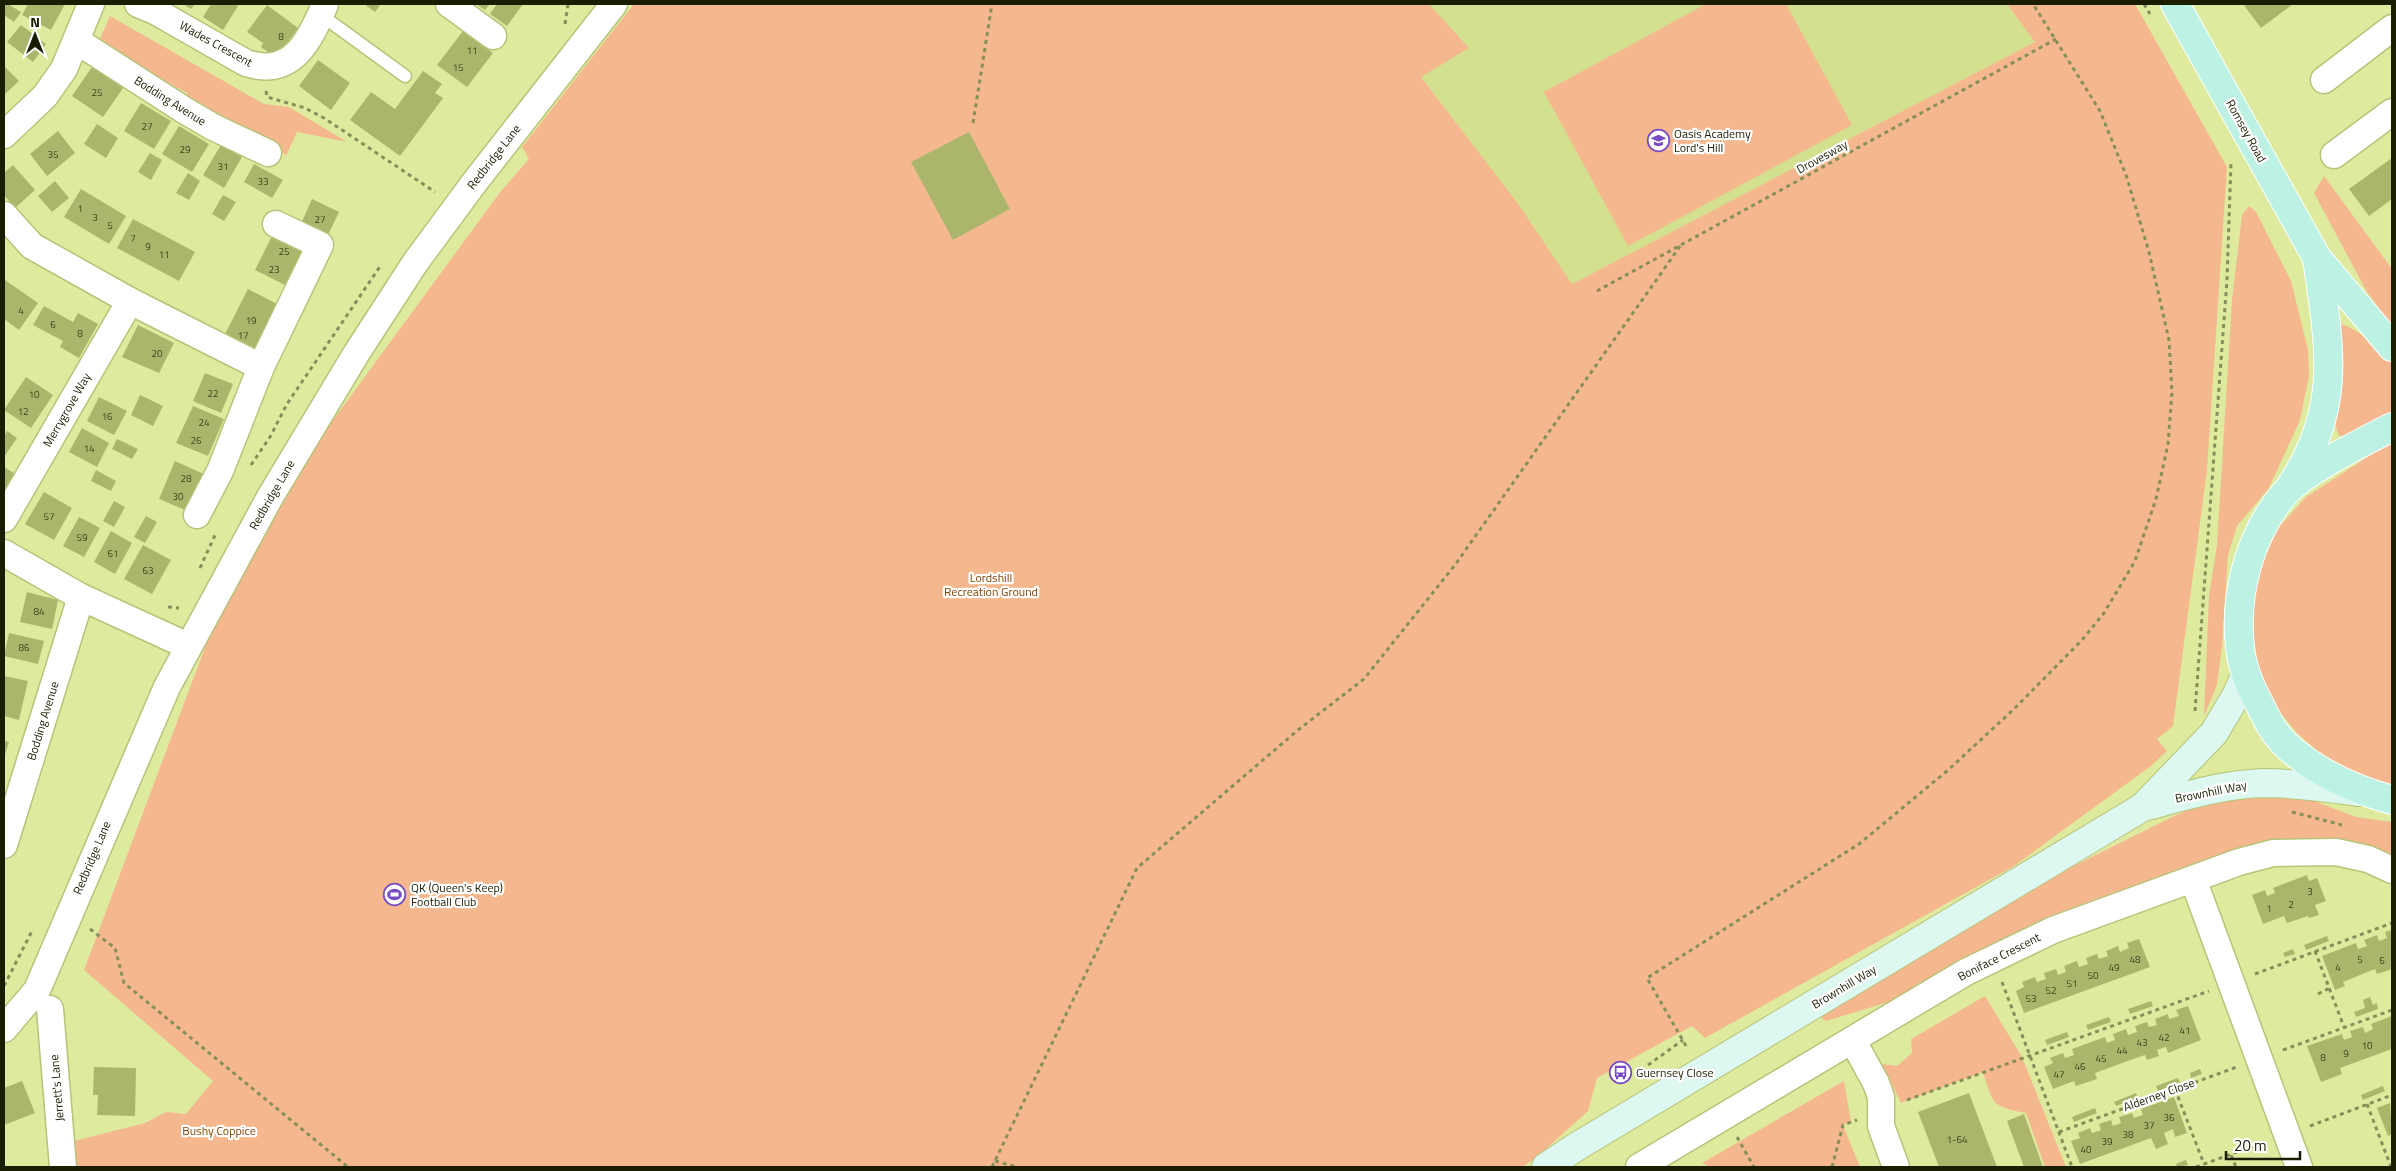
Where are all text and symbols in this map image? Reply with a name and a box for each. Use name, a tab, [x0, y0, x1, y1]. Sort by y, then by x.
north arrow	[10, 10, 60, 60]
text: N	[30, 11, 40, 32]
street label: Wades Crescent	[176, 16, 257, 72]
house number: 8	[278, 29, 284, 44]
house number: 11	[466, 43, 478, 58]
house number: 15	[452, 60, 464, 75]
street label: Bodding Avenue	[131, 71, 210, 130]
house number: 25	[91, 85, 103, 100]
street label: Romsey Road	[2221, 96, 2272, 166]
house number: 27	[141, 119, 153, 134]
street label: Redbridge Lane	[462, 120, 525, 193]
place label: Oasis Academy Lord's Hill	[1674, 124, 1751, 157]
school or university icon: Oasis Academy Lord's Hill	[1646, 129, 1670, 153]
street label: Drovesway	[1793, 135, 1851, 178]
house number: 29	[179, 142, 191, 157]
house number: 35	[47, 147, 59, 162]
house number: 31	[217, 159, 229, 174]
house number: 33	[257, 174, 269, 189]
house number: 1	[77, 201, 83, 216]
house number: 3	[92, 210, 98, 225]
house number: 27	[314, 212, 326, 227]
house number: 5	[107, 218, 113, 233]
house number: 7	[130, 231, 136, 246]
house number: 9	[145, 239, 151, 254]
house number: 25	[278, 244, 290, 259]
house number: 11	[158, 247, 170, 262]
house number: 23	[268, 262, 280, 277]
house number: 4	[18, 303, 24, 318]
house number: 19	[245, 313, 257, 328]
house number: 6	[50, 317, 56, 332]
house number: 8	[77, 326, 83, 341]
house number: 17	[237, 328, 249, 343]
house number: 20	[151, 346, 163, 361]
street label: Merrygrove Way	[38, 369, 96, 450]
house number: 22	[207, 386, 219, 401]
house number: 10	[28, 387, 40, 402]
house number: 12	[17, 404, 29, 419]
house number: 16	[101, 409, 113, 424]
house number: 24	[198, 415, 210, 430]
house number: 26	[190, 433, 202, 448]
house number: 14	[83, 441, 95, 456]
street label: Redbridge Lane	[244, 456, 299, 533]
house number: 28	[180, 471, 192, 486]
house number: 30	[172, 489, 184, 504]
house number: 57	[43, 509, 55, 524]
house number: 59	[76, 530, 88, 545]
house number: 61	[107, 546, 119, 561]
house number: 63	[142, 563, 154, 578]
park label: Lordshill Recreation Ground	[944, 568, 1038, 601]
house number: 84	[33, 604, 45, 619]
house number: 86	[18, 640, 30, 655]
street label: Bodding Avenue	[21, 679, 64, 763]
street label: Brownhill Way	[2173, 775, 2249, 808]
street label: Redbridge Lane	[68, 818, 116, 898]
place label: QK (Queen's Keep) Football Club	[411, 878, 503, 911]
sports icon: QK (Queen's Keep) Football Club	[383, 883, 407, 907]
house number: 3	[2307, 884, 2313, 899]
house number: 2	[2288, 897, 2294, 912]
house number: 1	[2266, 901, 2272, 916]
street label: Boniface Crescent	[1954, 927, 2044, 986]
house number: 48	[2129, 952, 2141, 967]
house number: 5	[2357, 952, 2363, 967]
house number: 6	[2379, 953, 2385, 968]
street label: Brownhill Way	[1808, 960, 1880, 1013]
house number: 49	[2108, 960, 2120, 975]
house number: 4	[2335, 960, 2341, 975]
house number: 50	[2087, 968, 2099, 983]
house number: 51	[2066, 976, 2078, 991]
house number: 52	[2045, 983, 2057, 998]
house number: 53	[2025, 991, 2037, 1006]
house number: 41	[2179, 1023, 2191, 1038]
house number: 42	[2158, 1030, 2170, 1045]
house number: 43	[2136, 1035, 2148, 1050]
house number: 10	[2361, 1038, 2373, 1053]
house number: 44	[2116, 1043, 2128, 1058]
house number: 9	[2343, 1046, 2349, 1061]
house number: 8	[2320, 1050, 2326, 1065]
house number: 45	[2095, 1051, 2107, 1066]
street label: Jerrett's Lane	[44, 1054, 69, 1122]
house number: 46	[2074, 1059, 2086, 1074]
bus stop icon: Guernsey Close	[1608, 1061, 1632, 1085]
place label: Guernsey Close	[1636, 1063, 1714, 1082]
house number: 47	[2053, 1067, 2065, 1082]
street label: Alderney Close	[2121, 1073, 2197, 1116]
house number: 36	[2163, 1110, 2175, 1125]
house number: 37	[2143, 1118, 2155, 1133]
park label: Bushy Coppice	[182, 1121, 256, 1140]
house number: 38	[2122, 1127, 2134, 1142]
scale bar	[2226, 1128, 2300, 1160]
house number: 1-64	[1946, 1132, 1968, 1147]
house number: 39	[2101, 1134, 2113, 1149]
text: 20 m	[2234, 1134, 2267, 1157]
house number: 40	[2080, 1142, 2092, 1157]

